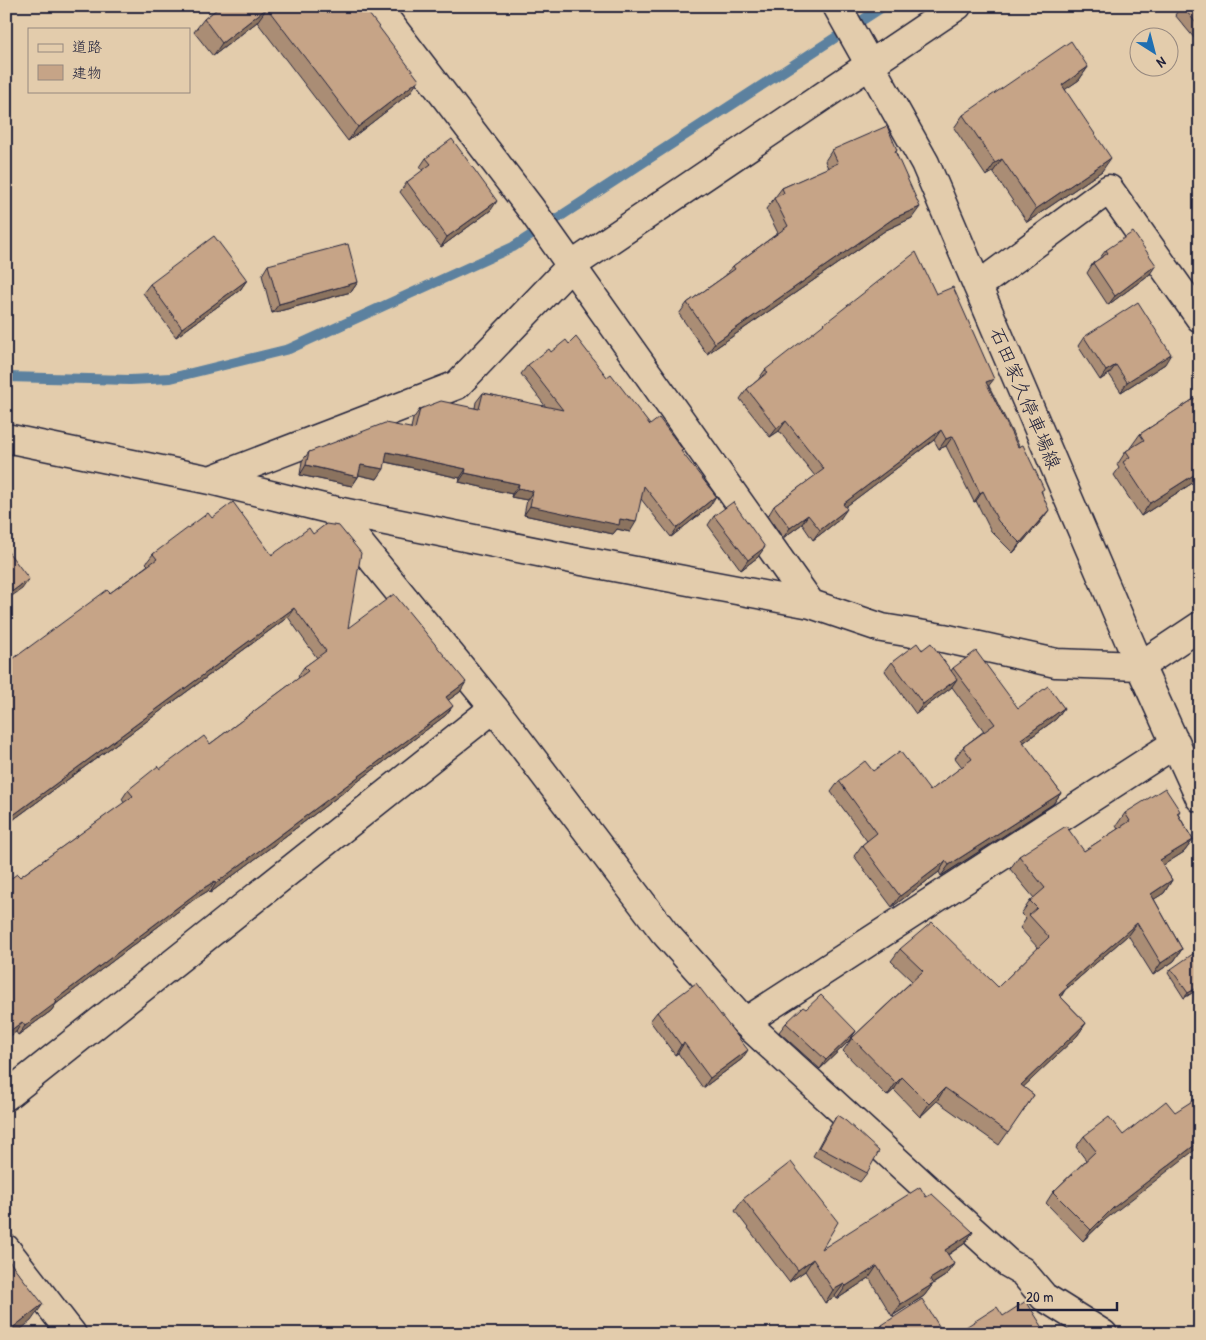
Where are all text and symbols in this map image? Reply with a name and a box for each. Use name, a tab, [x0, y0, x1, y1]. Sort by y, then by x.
legend	[28, 28, 190, 92]
north arrow	[1128, 28, 1178, 78]
text: 道路	[72, 36, 102, 57]
text: N	[1153, 53, 1171, 73]
text: 建物	[72, 62, 102, 83]
street label: 石田家久停車場線	[984, 323, 1068, 473]
scale bar	[1018, 1280, 1117, 1312]
text: 20 m	[1026, 1286, 1053, 1307]

